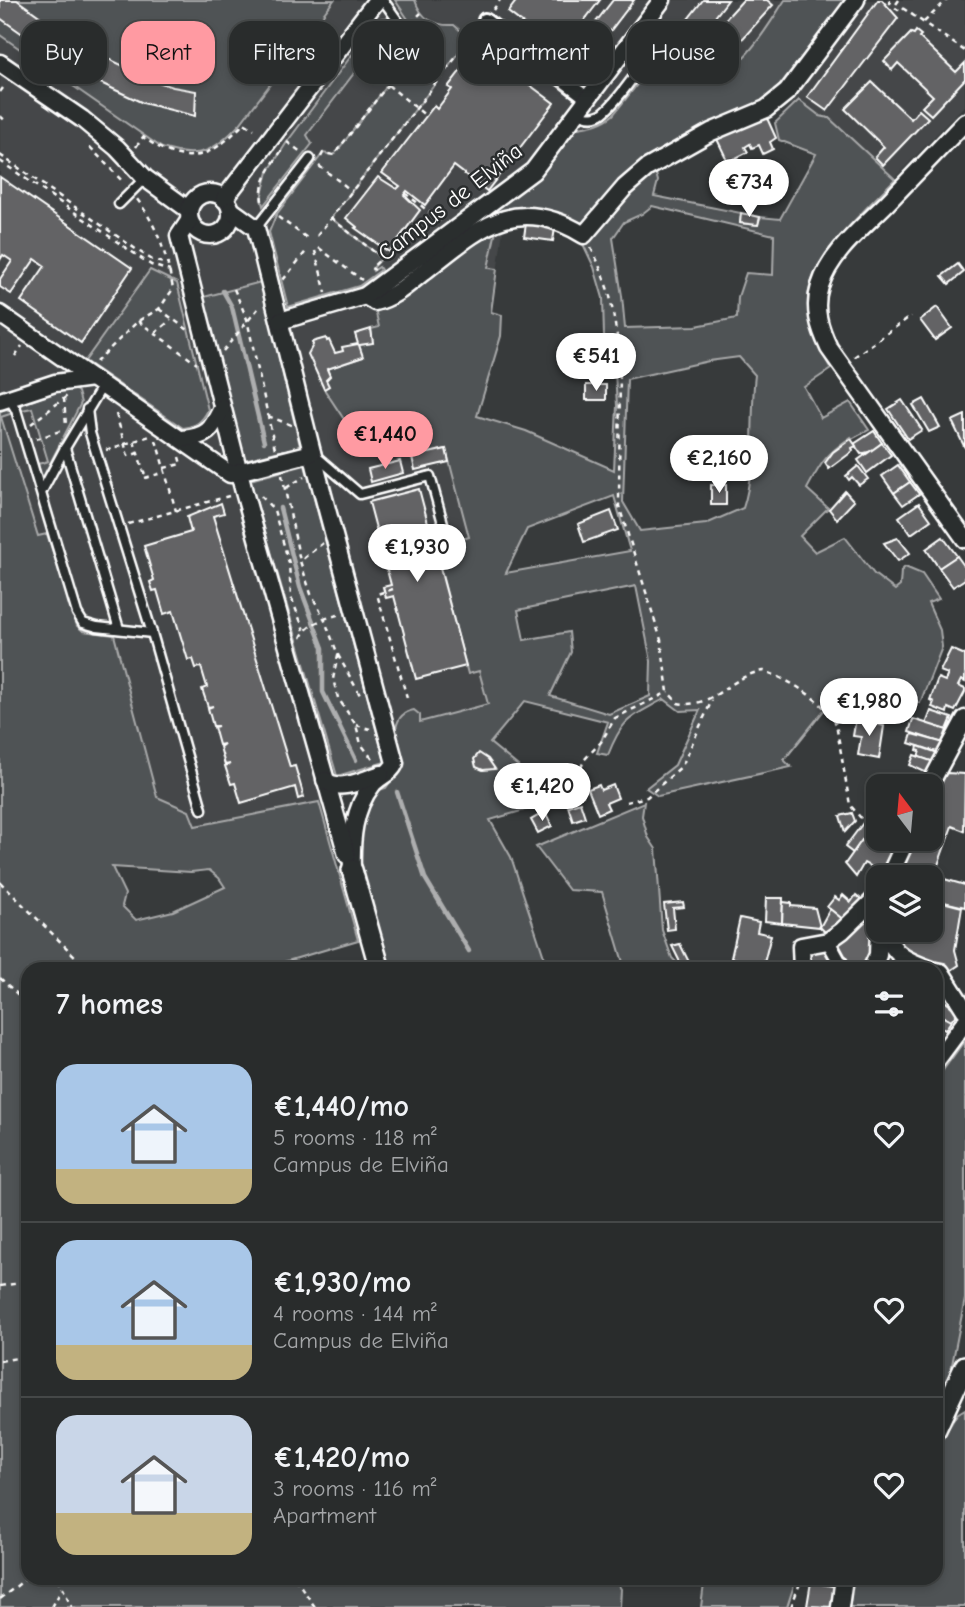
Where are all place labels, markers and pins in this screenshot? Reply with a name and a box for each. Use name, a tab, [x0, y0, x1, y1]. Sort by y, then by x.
pin: €734	[708, 160, 790, 219]
pin: €541	[555, 334, 637, 393]
pin: €1,440	[328, 412, 442, 471]
pin: €2,160	[662, 435, 776, 495]
pin: €1,930	[360, 524, 474, 584]
pin: €1,980	[812, 678, 926, 738]
pin: €1,420	[485, 764, 599, 823]

